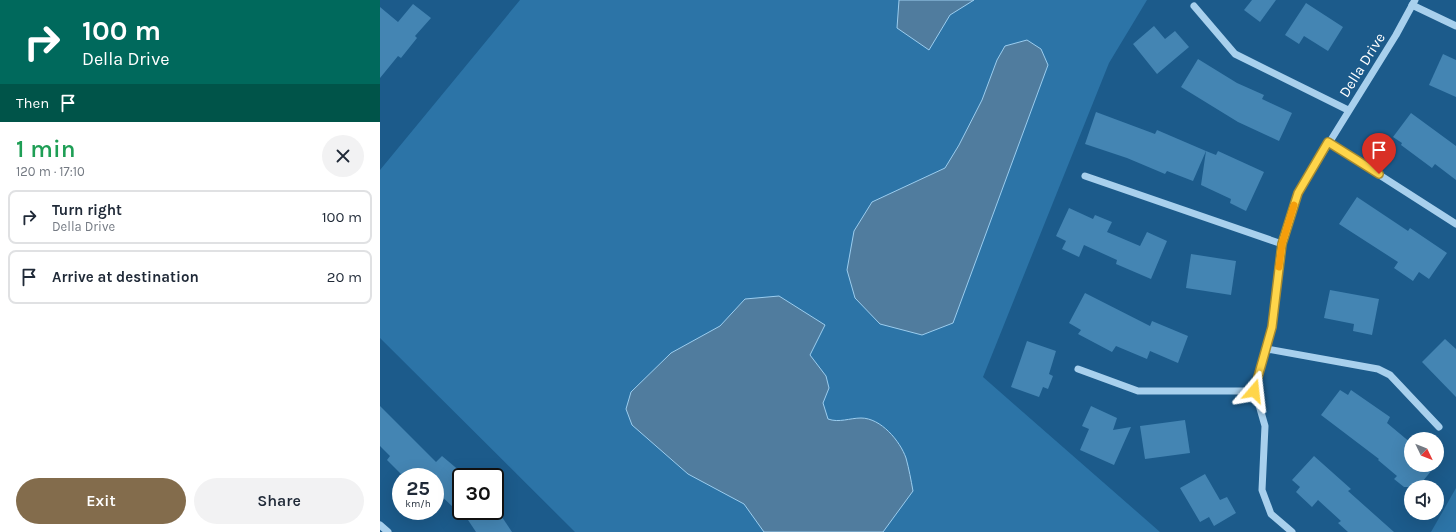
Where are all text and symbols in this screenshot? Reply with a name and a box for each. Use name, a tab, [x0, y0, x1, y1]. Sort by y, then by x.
text: 100 m	[82, 14, 161, 47]
icon: right	[16, 16, 68, 68]
street label: Della Drive	[1335, 29, 1389, 101]
text: Della Drive	[82, 48, 169, 70]
icon: arrive	[57, 92, 79, 114]
text: Then	[16, 94, 49, 112]
pin	[1362, 133, 1396, 174]
text: 1 min	[16, 135, 76, 163]
button: close	[322, 135, 364, 177]
icon: arrive	[1368, 139, 1390, 161]
text: 120 m · 17:10	[16, 164, 85, 179]
text: Turn right	[52, 201, 122, 219]
icon: right	[18, 206, 40, 228]
text: 100 m	[322, 208, 362, 226]
text: Della Drive	[52, 219, 115, 234]
icon: arrive	[18, 266, 40, 288]
text: Arrive at destination	[52, 268, 199, 286]
text: 20 m	[327, 268, 362, 286]
position arrow	[1233, 370, 1275, 412]
north arrow	[1404, 432, 1444, 472]
map controls	[1404, 432, 1444, 520]
speed limit sign: 30	[452, 468, 504, 520]
text: 25	[406, 477, 430, 500]
button: Exit	[16, 478, 186, 524]
button: Share	[194, 478, 364, 524]
button: sound	[1404, 480, 1444, 520]
text: km/h	[405, 498, 431, 510]

